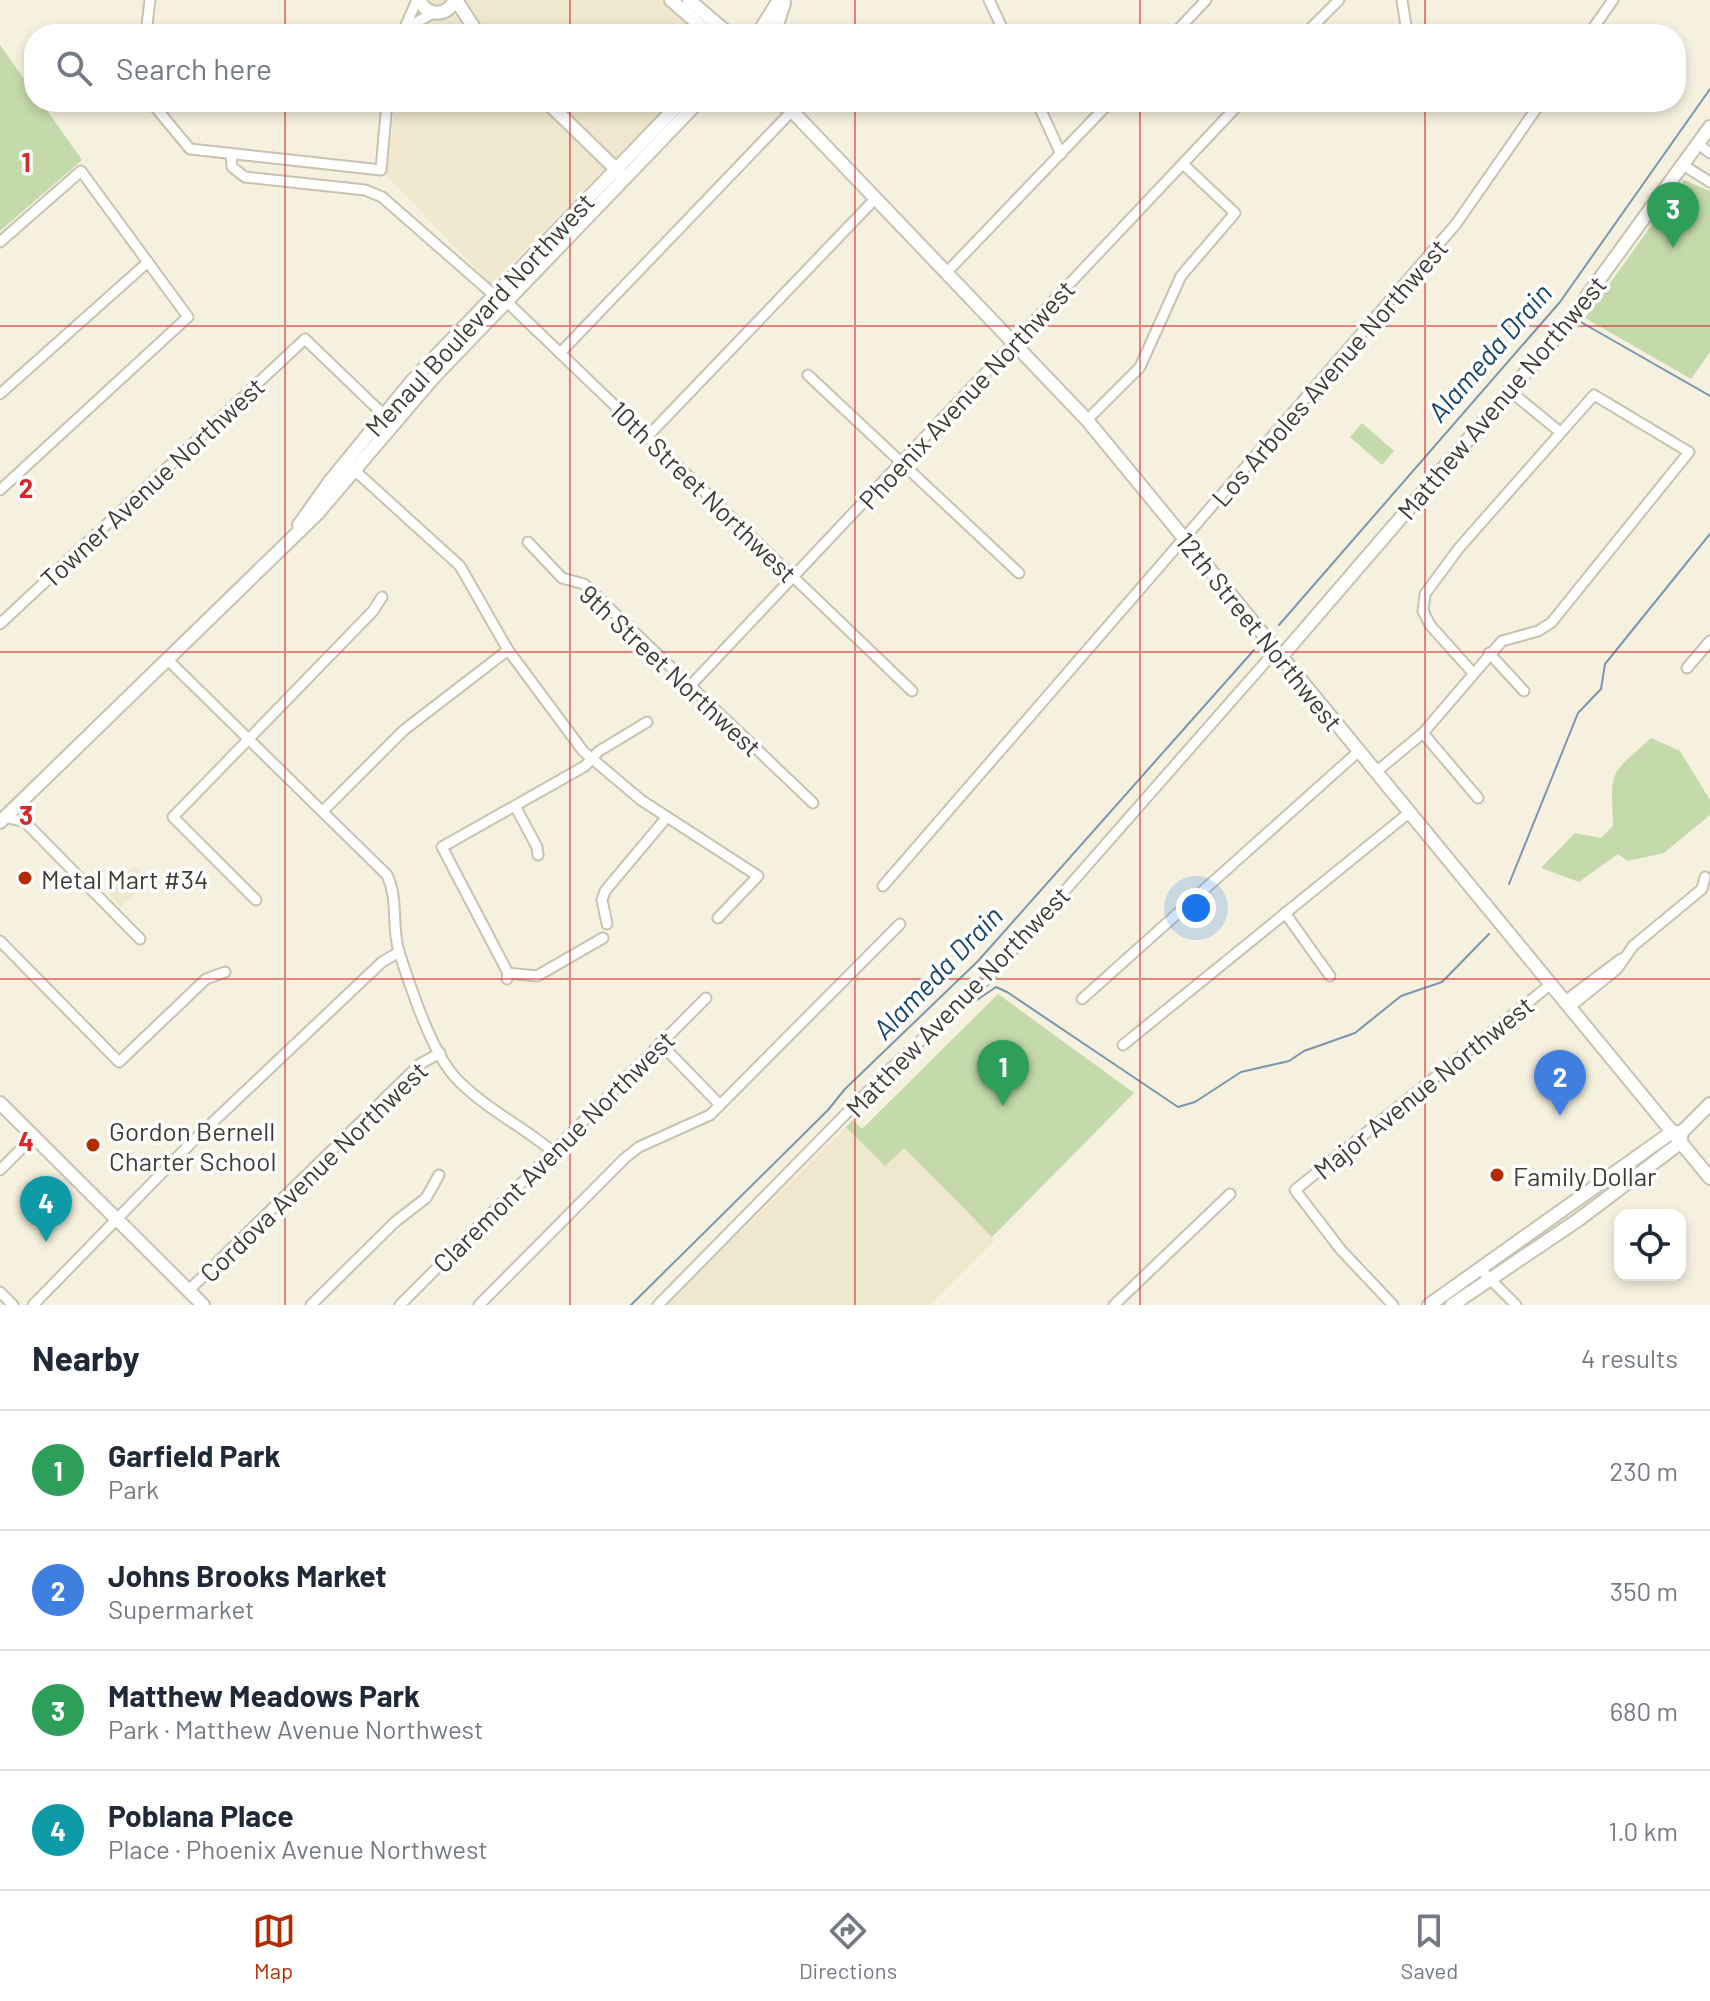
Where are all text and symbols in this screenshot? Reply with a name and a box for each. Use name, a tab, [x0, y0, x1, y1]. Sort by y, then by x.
search box	[24, 24, 1686, 112]
icon: search	[52, 46, 96, 90]
text: Search here	[116, 50, 272, 86]
text: 1	[21, 146, 31, 177]
pin: 3	[1647, 182, 1699, 248]
street label: Menaul Boulevard Northwest	[358, 186, 600, 442]
street label: Los Arboles Avenue Northwest	[1204, 232, 1454, 512]
street label: Matthew Avenue Northwest	[1390, 269, 1612, 525]
street label: Phoenix Avenue Northwest	[852, 273, 1080, 515]
water label: Alameda Drain	[1420, 276, 1558, 428]
street label: Towner Avenue Northwest	[34, 370, 270, 594]
street label: 10th Street Northwest	[604, 394, 804, 588]
text: 2	[19, 472, 33, 503]
street label: 12th Street Northwest	[1170, 525, 1350, 737]
street label: 9th Street Northwest	[574, 578, 768, 762]
text: 3	[19, 799, 33, 830]
place label: Metal Mart #34	[41, 863, 208, 894]
marker: Metal Mart #34	[16, 869, 34, 887]
street label: Matthew Avenue Northwest	[839, 879, 1075, 1123]
your location	[1176, 888, 1216, 928]
water label: Alameda Drain	[865, 898, 1009, 1046]
street label: Major Avenue Northwest	[1307, 989, 1539, 1185]
street label: Claremont Avenue Northwest	[426, 1024, 680, 1278]
pin: 1	[977, 1040, 1029, 1106]
pin: 2	[1534, 1050, 1586, 1116]
street label: Cordova Avenue Northwest	[193, 1054, 433, 1288]
place label: Gordon Bernell Charter School	[109, 1115, 276, 1176]
text: 4	[18, 1125, 34, 1156]
marker: Gordon Bernell Charter School	[84, 1136, 102, 1154]
place label: Family Dollar	[1513, 1160, 1657, 1191]
marker: Family Dollar	[1488, 1166, 1506, 1184]
pin: 4	[20, 1176, 72, 1242]
map controls	[1614, 1209, 1686, 1281]
button: locate	[1614, 1209, 1686, 1281]
text: Nearby	[32, 1337, 140, 1378]
text: 4 results	[1581, 1342, 1678, 1373]
text: Garfield Park	[108, 1437, 281, 1473]
text: 1	[53, 1455, 63, 1486]
text: 230 m	[1609, 1455, 1678, 1486]
text: Park	[108, 1473, 159, 1504]
text: Johns Brooks Market	[108, 1557, 387, 1593]
text: 2	[51, 1575, 65, 1606]
text: 350 m	[1610, 1575, 1678, 1606]
text: Supermarket	[108, 1593, 255, 1624]
text: Matthew Meadows Park	[108, 1677, 420, 1713]
text: 3	[51, 1695, 65, 1726]
text: 680 m	[1610, 1695, 1678, 1726]
text: Park · Matthew Avenue Northwest	[108, 1713, 483, 1744]
text: Poblana Place	[108, 1797, 294, 1833]
text: 4	[50, 1815, 66, 1846]
text: 1.0 km	[1608, 1815, 1678, 1846]
text: Place · Phoenix Avenue Northwest	[108, 1833, 488, 1864]
tab: Map	[252, 1909, 296, 1983]
tab: Directions	[799, 1909, 897, 1983]
tab: Saved	[1401, 1909, 1458, 1983]

